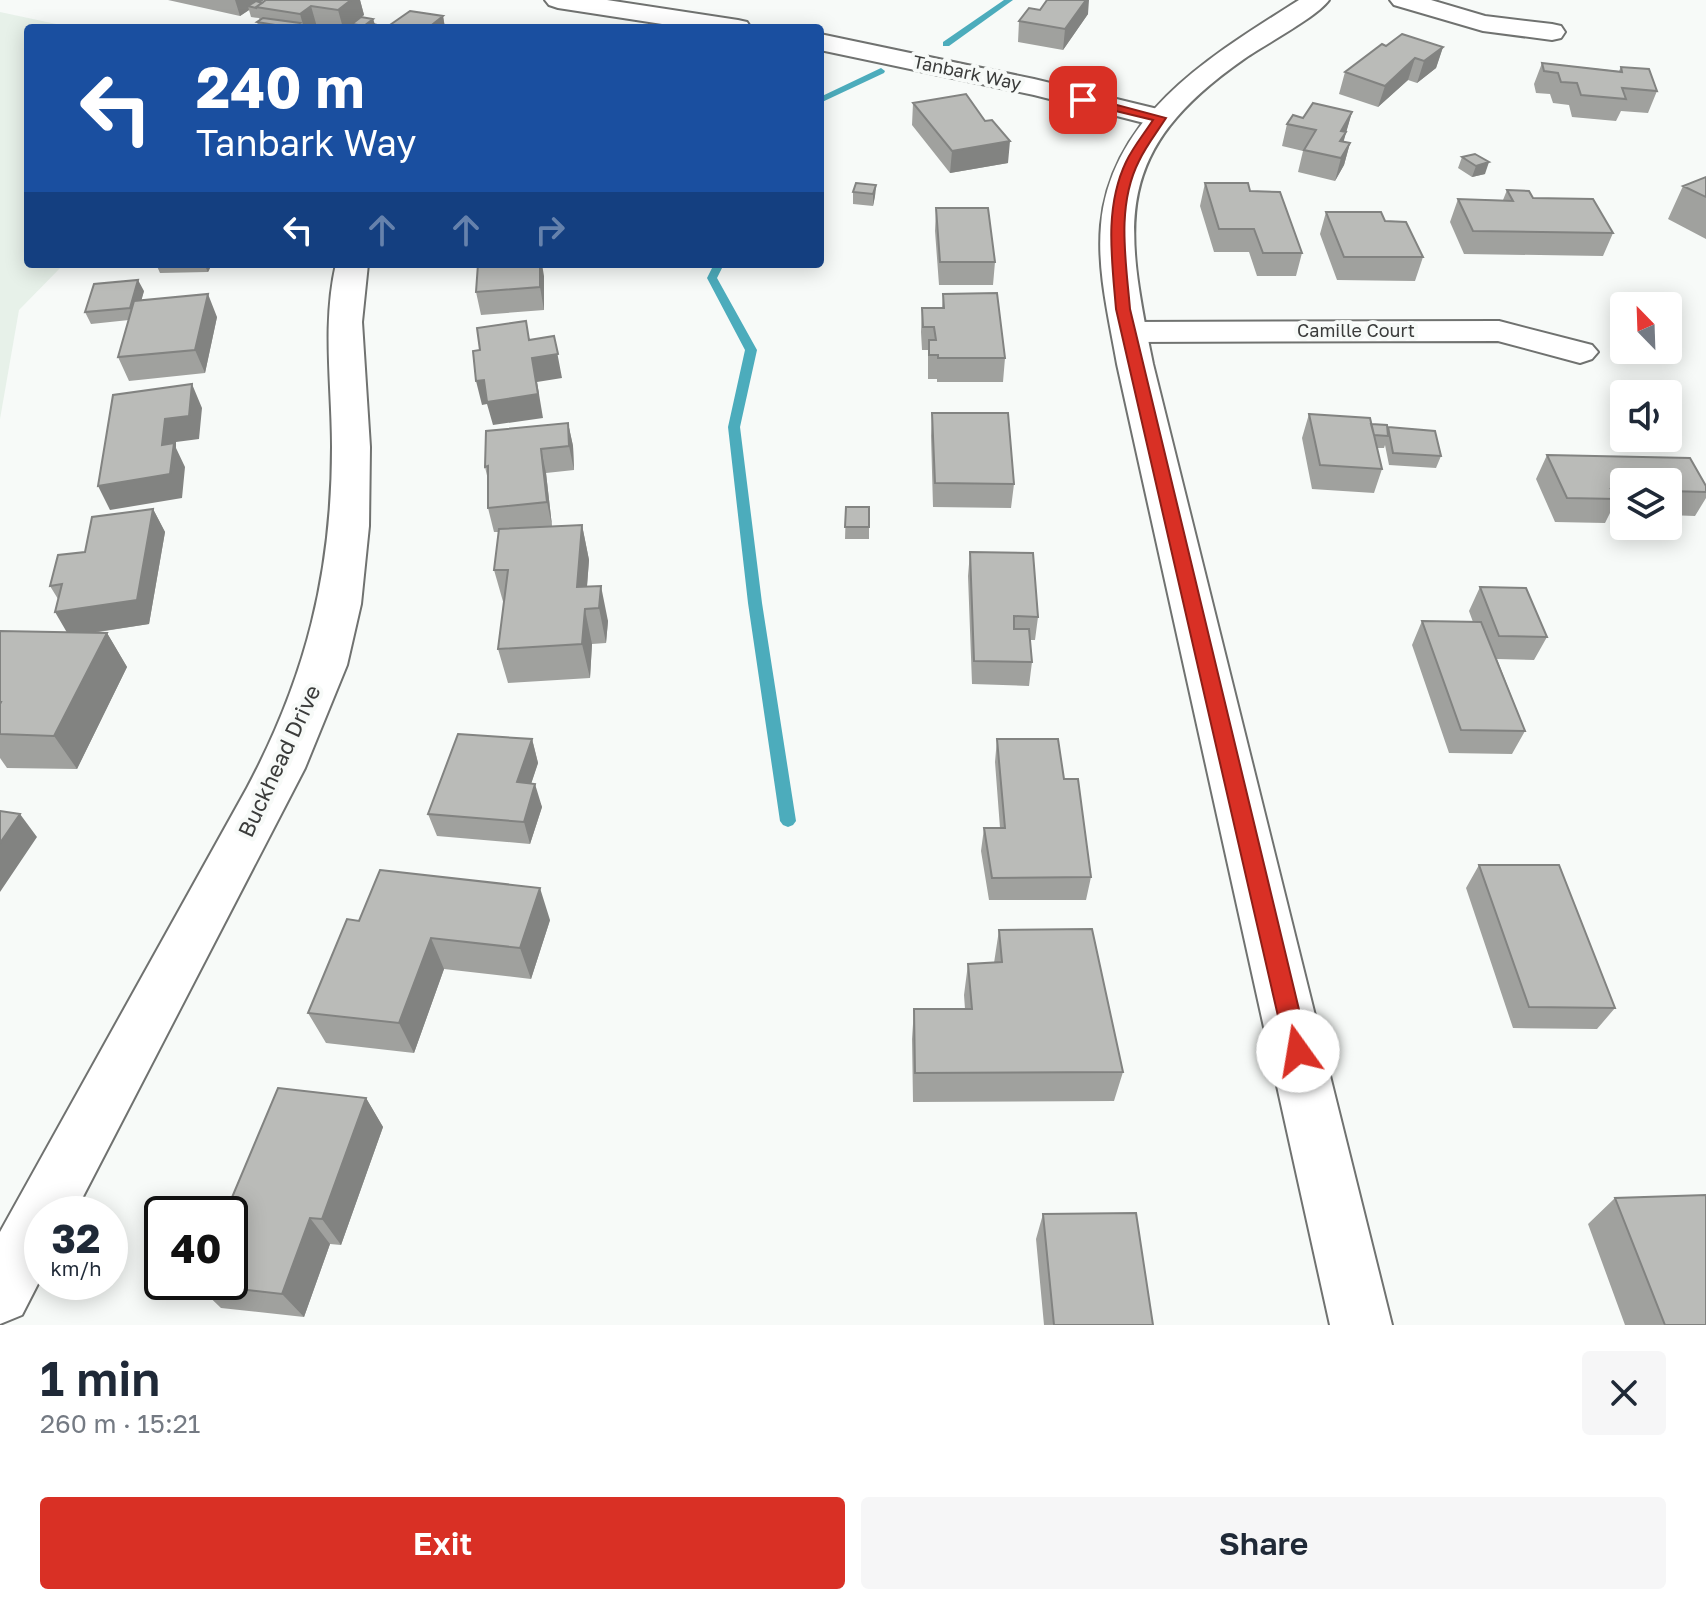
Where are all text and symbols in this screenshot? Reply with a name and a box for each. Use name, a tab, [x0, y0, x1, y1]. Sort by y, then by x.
street label: Tanbark Way	[911, 50, 1023, 94]
text: 240 m	[196, 53, 365, 120]
icon: left	[64, 56, 168, 160]
pin	[1049, 66, 1117, 134]
icon: arrive	[1061, 78, 1105, 122]
text: Tanbark Way	[196, 121, 416, 164]
icon: left	[276, 208, 320, 252]
icon: ahead	[360, 208, 404, 252]
icon: ahead	[444, 208, 488, 252]
icon: right	[528, 208, 572, 252]
north arrow	[1610, 292, 1682, 364]
map controls	[1610, 292, 1682, 540]
street label: Camille Court	[1297, 319, 1415, 341]
button: sound	[1610, 380, 1682, 452]
button: layers	[1610, 468, 1682, 540]
street label: Buckhead Drive	[231, 680, 326, 841]
position arrow	[1256, 1009, 1340, 1093]
speed limit sign: 40	[144, 1196, 248, 1300]
text: 32	[52, 1214, 100, 1262]
text: km/h	[51, 1256, 101, 1280]
text: 1 min	[40, 1349, 160, 1407]
button: close	[1582, 1351, 1666, 1435]
text: 260 m · 15:21	[40, 1408, 200, 1439]
button: Exit	[40, 1497, 845, 1589]
button: Share	[861, 1497, 1666, 1589]

